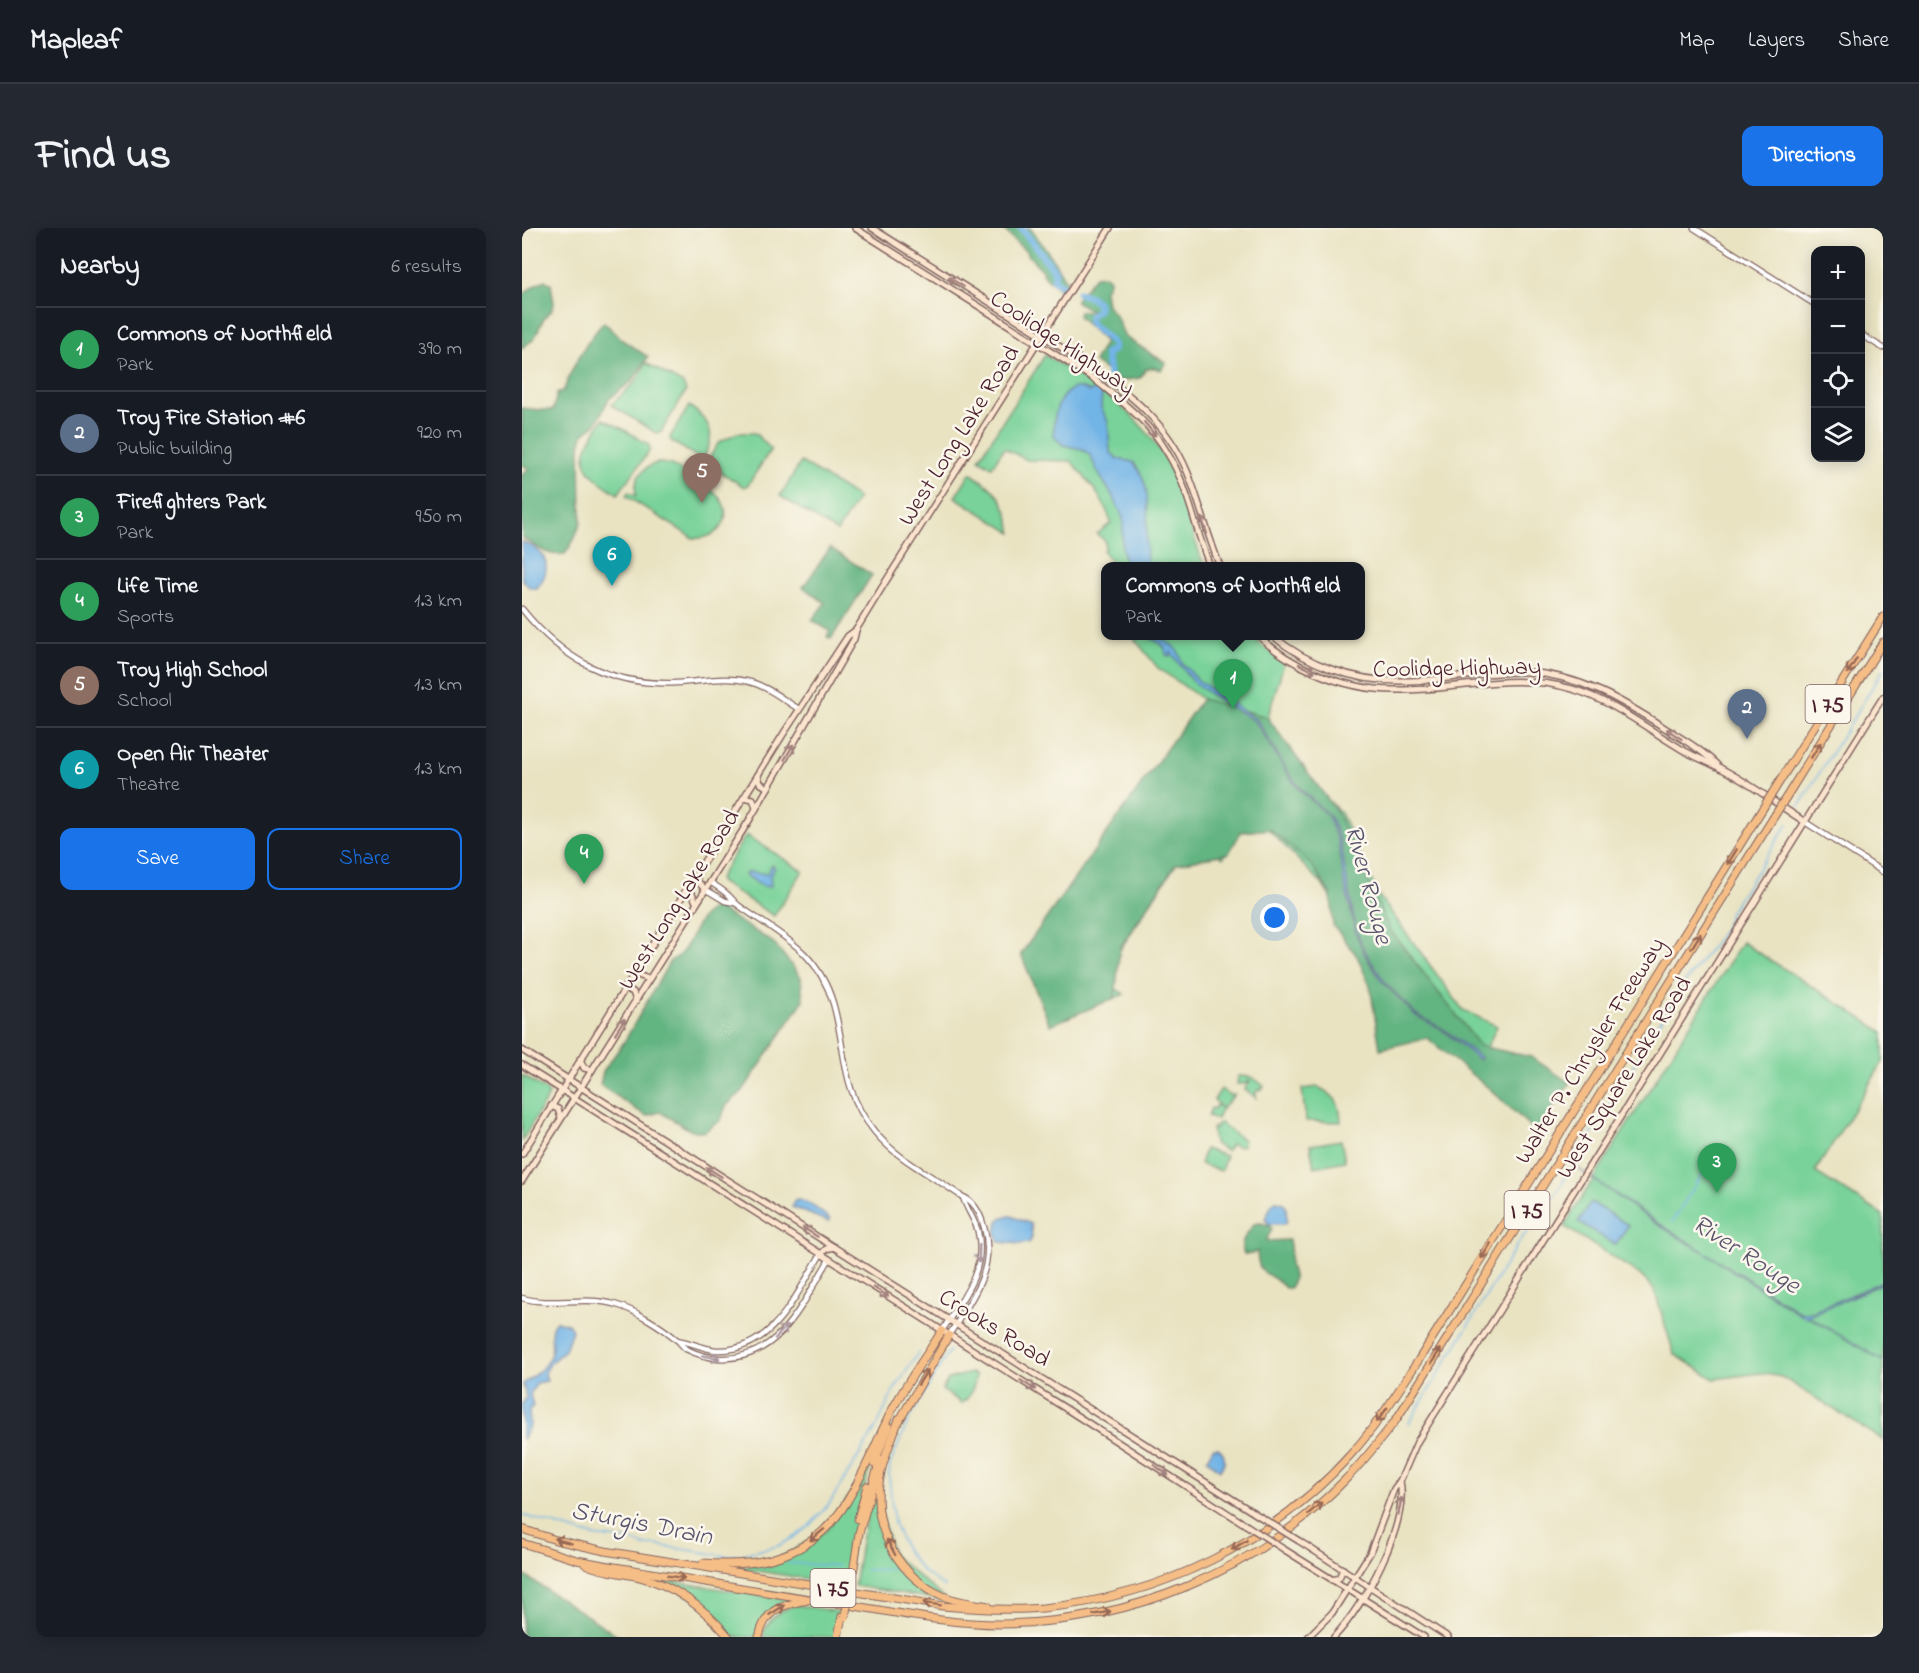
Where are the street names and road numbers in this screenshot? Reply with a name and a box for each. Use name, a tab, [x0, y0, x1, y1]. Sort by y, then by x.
street label: Coolidge Highway	[981, 282, 1141, 406]
street label: West Long Lake Road	[890, 339, 1030, 533]
street label: Coolidge Highway	[1373, 651, 1542, 689]
road number: I 75	[1806, 685, 1850, 723]
street label: West Long Lake Road	[610, 803, 750, 997]
street label: Walter P. Chrysler Freeway	[1507, 931, 1676, 1172]
street label: West Square Lake Road	[1549, 970, 1702, 1186]
road number: I 75	[1504, 1191, 1550, 1229]
street label: Crooks Road	[931, 1281, 1057, 1378]
road number: I 75	[810, 1569, 856, 1607]

